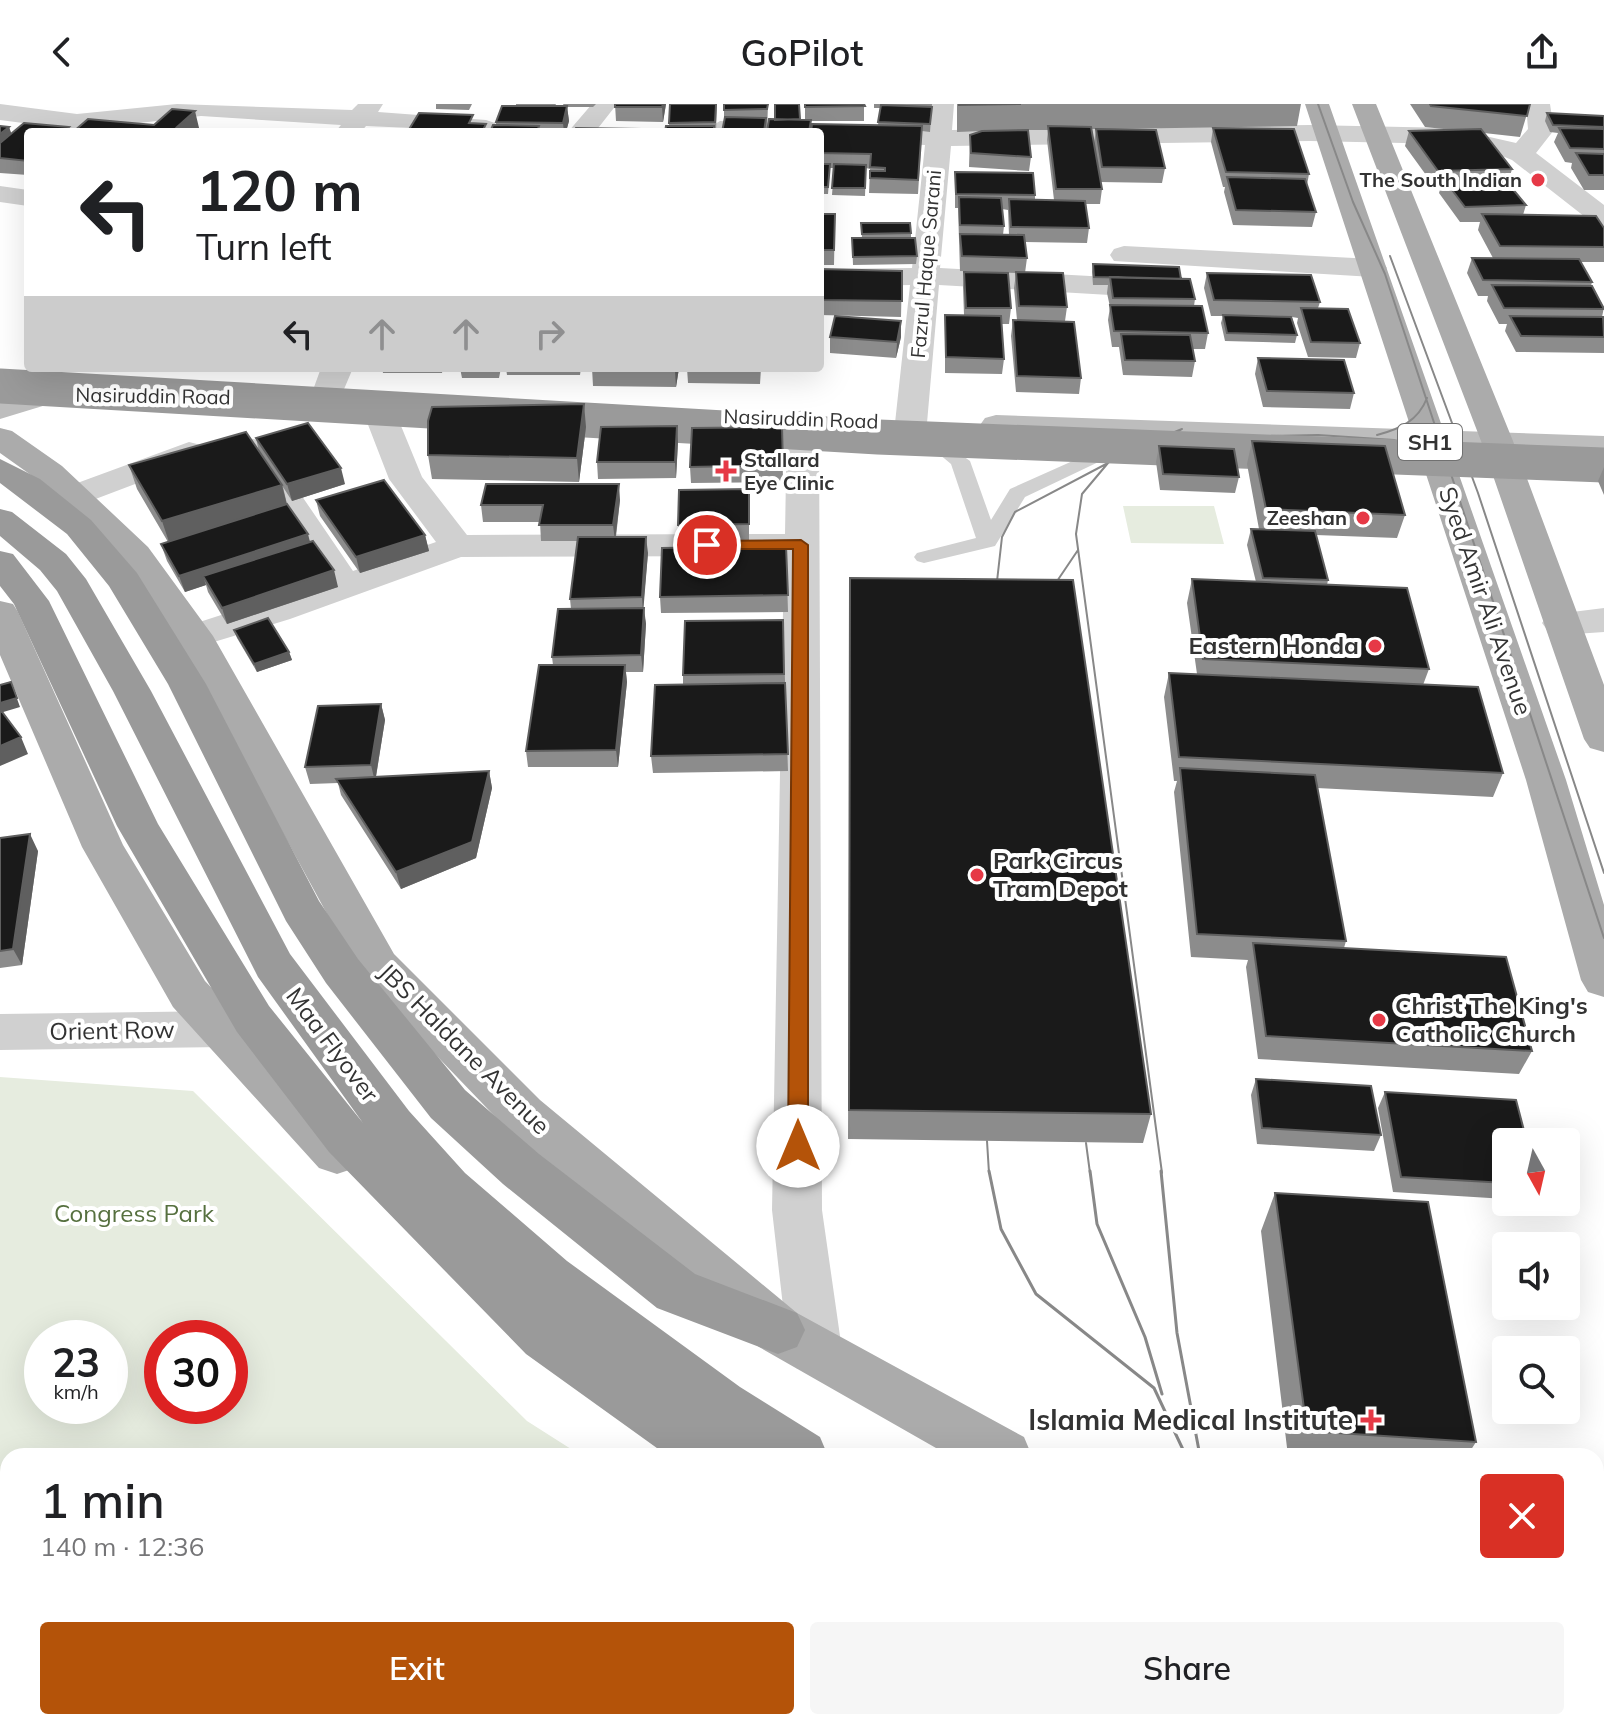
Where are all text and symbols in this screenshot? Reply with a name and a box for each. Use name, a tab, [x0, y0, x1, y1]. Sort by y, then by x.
icon: back	[40, 30, 84, 74]
text: GoPilot	[741, 30, 863, 75]
icon: share	[1520, 30, 1564, 74]
text: 120 m	[196, 155, 363, 225]
icon: left	[64, 160, 168, 264]
place label: The South Indian	[1360, 167, 1522, 192]
street label: Fazrul Haque Sarani	[905, 169, 946, 359]
marker: The South Indian	[1529, 171, 1547, 189]
text: Turn left	[196, 224, 332, 269]
icon: left	[276, 312, 320, 356]
icon: ahead	[360, 312, 404, 356]
icon: ahead	[444, 312, 488, 356]
icon: right	[528, 312, 572, 356]
street label: Nasiruddin Road	[75, 382, 231, 409]
street label: Nasiruddin Road	[723, 403, 879, 434]
road number: SH1	[1398, 424, 1462, 460]
place label: Stallard Eye Clinic	[744, 447, 834, 495]
marker: Stallard Eye Clinic	[715, 460, 737, 482]
street label: Syed Amir Ali Avenue	[1433, 483, 1539, 719]
place label: Zeeshan	[1267, 505, 1347, 530]
marker: Zeeshan	[1354, 509, 1372, 527]
pin	[673, 511, 741, 579]
icon: arrive	[685, 523, 729, 567]
place label: Eastern Honda	[1188, 630, 1359, 660]
marker: Eastern Honda	[1366, 637, 1384, 655]
place label: Park Circus Tram Depot	[993, 845, 1128, 903]
marker: Park Circus Tram Depot	[968, 866, 986, 884]
street label: JBS Haldane Avenue	[373, 956, 557, 1140]
street label: Maa Flyover	[280, 981, 386, 1108]
place label: Christ The King's Catholic Church	[1395, 990, 1588, 1048]
marker: Christ The King's Catholic Church	[1370, 1011, 1388, 1029]
street label: Orient Row	[49, 1014, 175, 1046]
position arrow	[756, 1104, 840, 1188]
north arrow	[1492, 1128, 1580, 1216]
map controls	[1492, 1128, 1580, 1424]
park label: Congress Park	[54, 1198, 215, 1228]
button: sound	[1492, 1232, 1580, 1320]
speed limit sign: 30	[144, 1320, 248, 1424]
button: search	[1492, 1336, 1580, 1424]
text: 23	[52, 1337, 100, 1387]
text: km/h	[53, 1379, 99, 1404]
place label: Islamia Medical Institute	[1028, 1402, 1353, 1437]
marker: Islamia Medical Institute	[1360, 1409, 1382, 1431]
text: 1 min	[40, 1470, 165, 1530]
button: close	[1480, 1474, 1564, 1558]
text: 140 m · 12:36	[40, 1530, 204, 1563]
button: Exit	[40, 1622, 794, 1714]
button: Share	[810, 1622, 1564, 1714]

